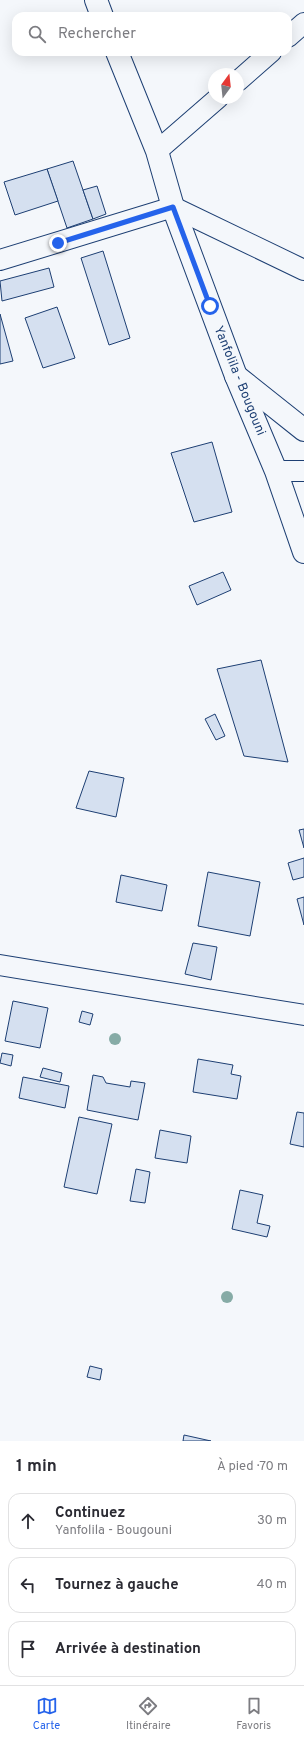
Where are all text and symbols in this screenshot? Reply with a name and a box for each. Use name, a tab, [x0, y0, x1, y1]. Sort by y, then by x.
search box	[12, 12, 292, 56]
icon: search	[26, 23, 48, 45]
text: Rechercher	[58, 25, 136, 44]
north arrow	[208, 68, 244, 104]
route end	[49, 234, 67, 252]
route start	[201, 297, 219, 315]
street label: Yanfolila - Bougouni	[210, 324, 268, 438]
text: 1 min	[16, 1456, 57, 1478]
text: À pied · 70 m	[217, 1459, 288, 1475]
text: Continuez	[55, 1504, 125, 1523]
icon: ahead	[17, 1510, 39, 1532]
text: 30 m	[257, 1513, 287, 1529]
text: Yanfolila - Bougouni	[55, 1523, 172, 1539]
icon: left	[17, 1574, 39, 1596]
text: Tournez à gauche	[55, 1576, 179, 1595]
text: 40 m	[257, 1577, 287, 1593]
icon: arrive	[17, 1638, 39, 1660]
text: Arrivée à destination	[55, 1640, 201, 1659]
tab: Carte	[33, 1695, 60, 1733]
tab: Itinéraire	[126, 1695, 171, 1733]
tab: Favoris	[236, 1695, 271, 1733]

